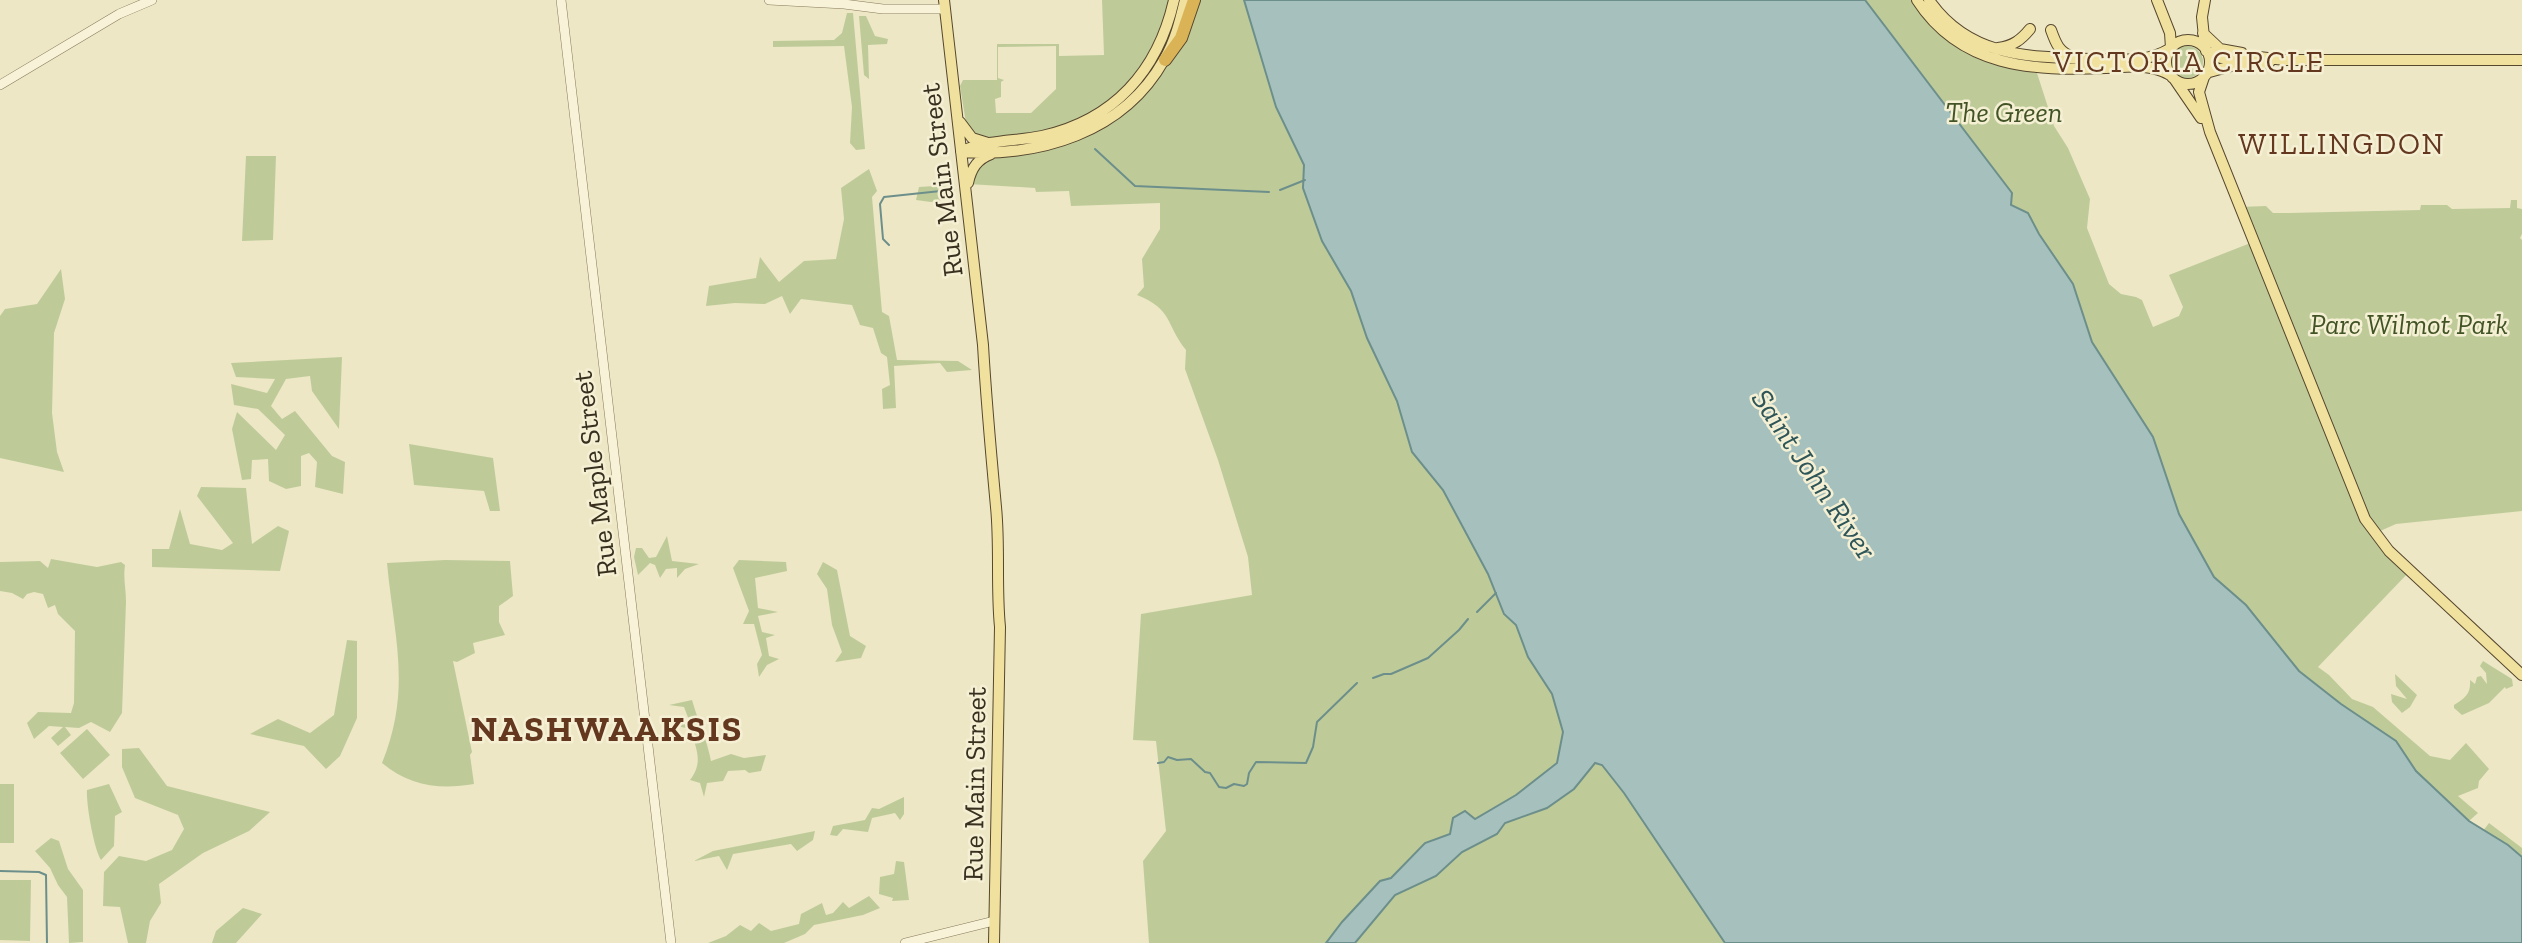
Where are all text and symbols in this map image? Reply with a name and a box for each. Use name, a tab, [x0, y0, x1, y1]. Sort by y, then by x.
district label: VICTORIA CIRCLE	[2052, 44, 2325, 80]
street label: Rue Main Street	[913, 81, 970, 278]
park label: The Green	[1946, 96, 2063, 129]
district label: WILLINGDON	[2238, 126, 2446, 162]
park label: Parc Wilmot Park	[2310, 308, 2508, 341]
street label: Rue Maple Street	[565, 369, 623, 578]
water label: Saint John River	[1744, 382, 1885, 567]
street label: Rue Main Street	[956, 686, 993, 882]
district label: NASHWAAKSIS	[471, 708, 743, 750]

